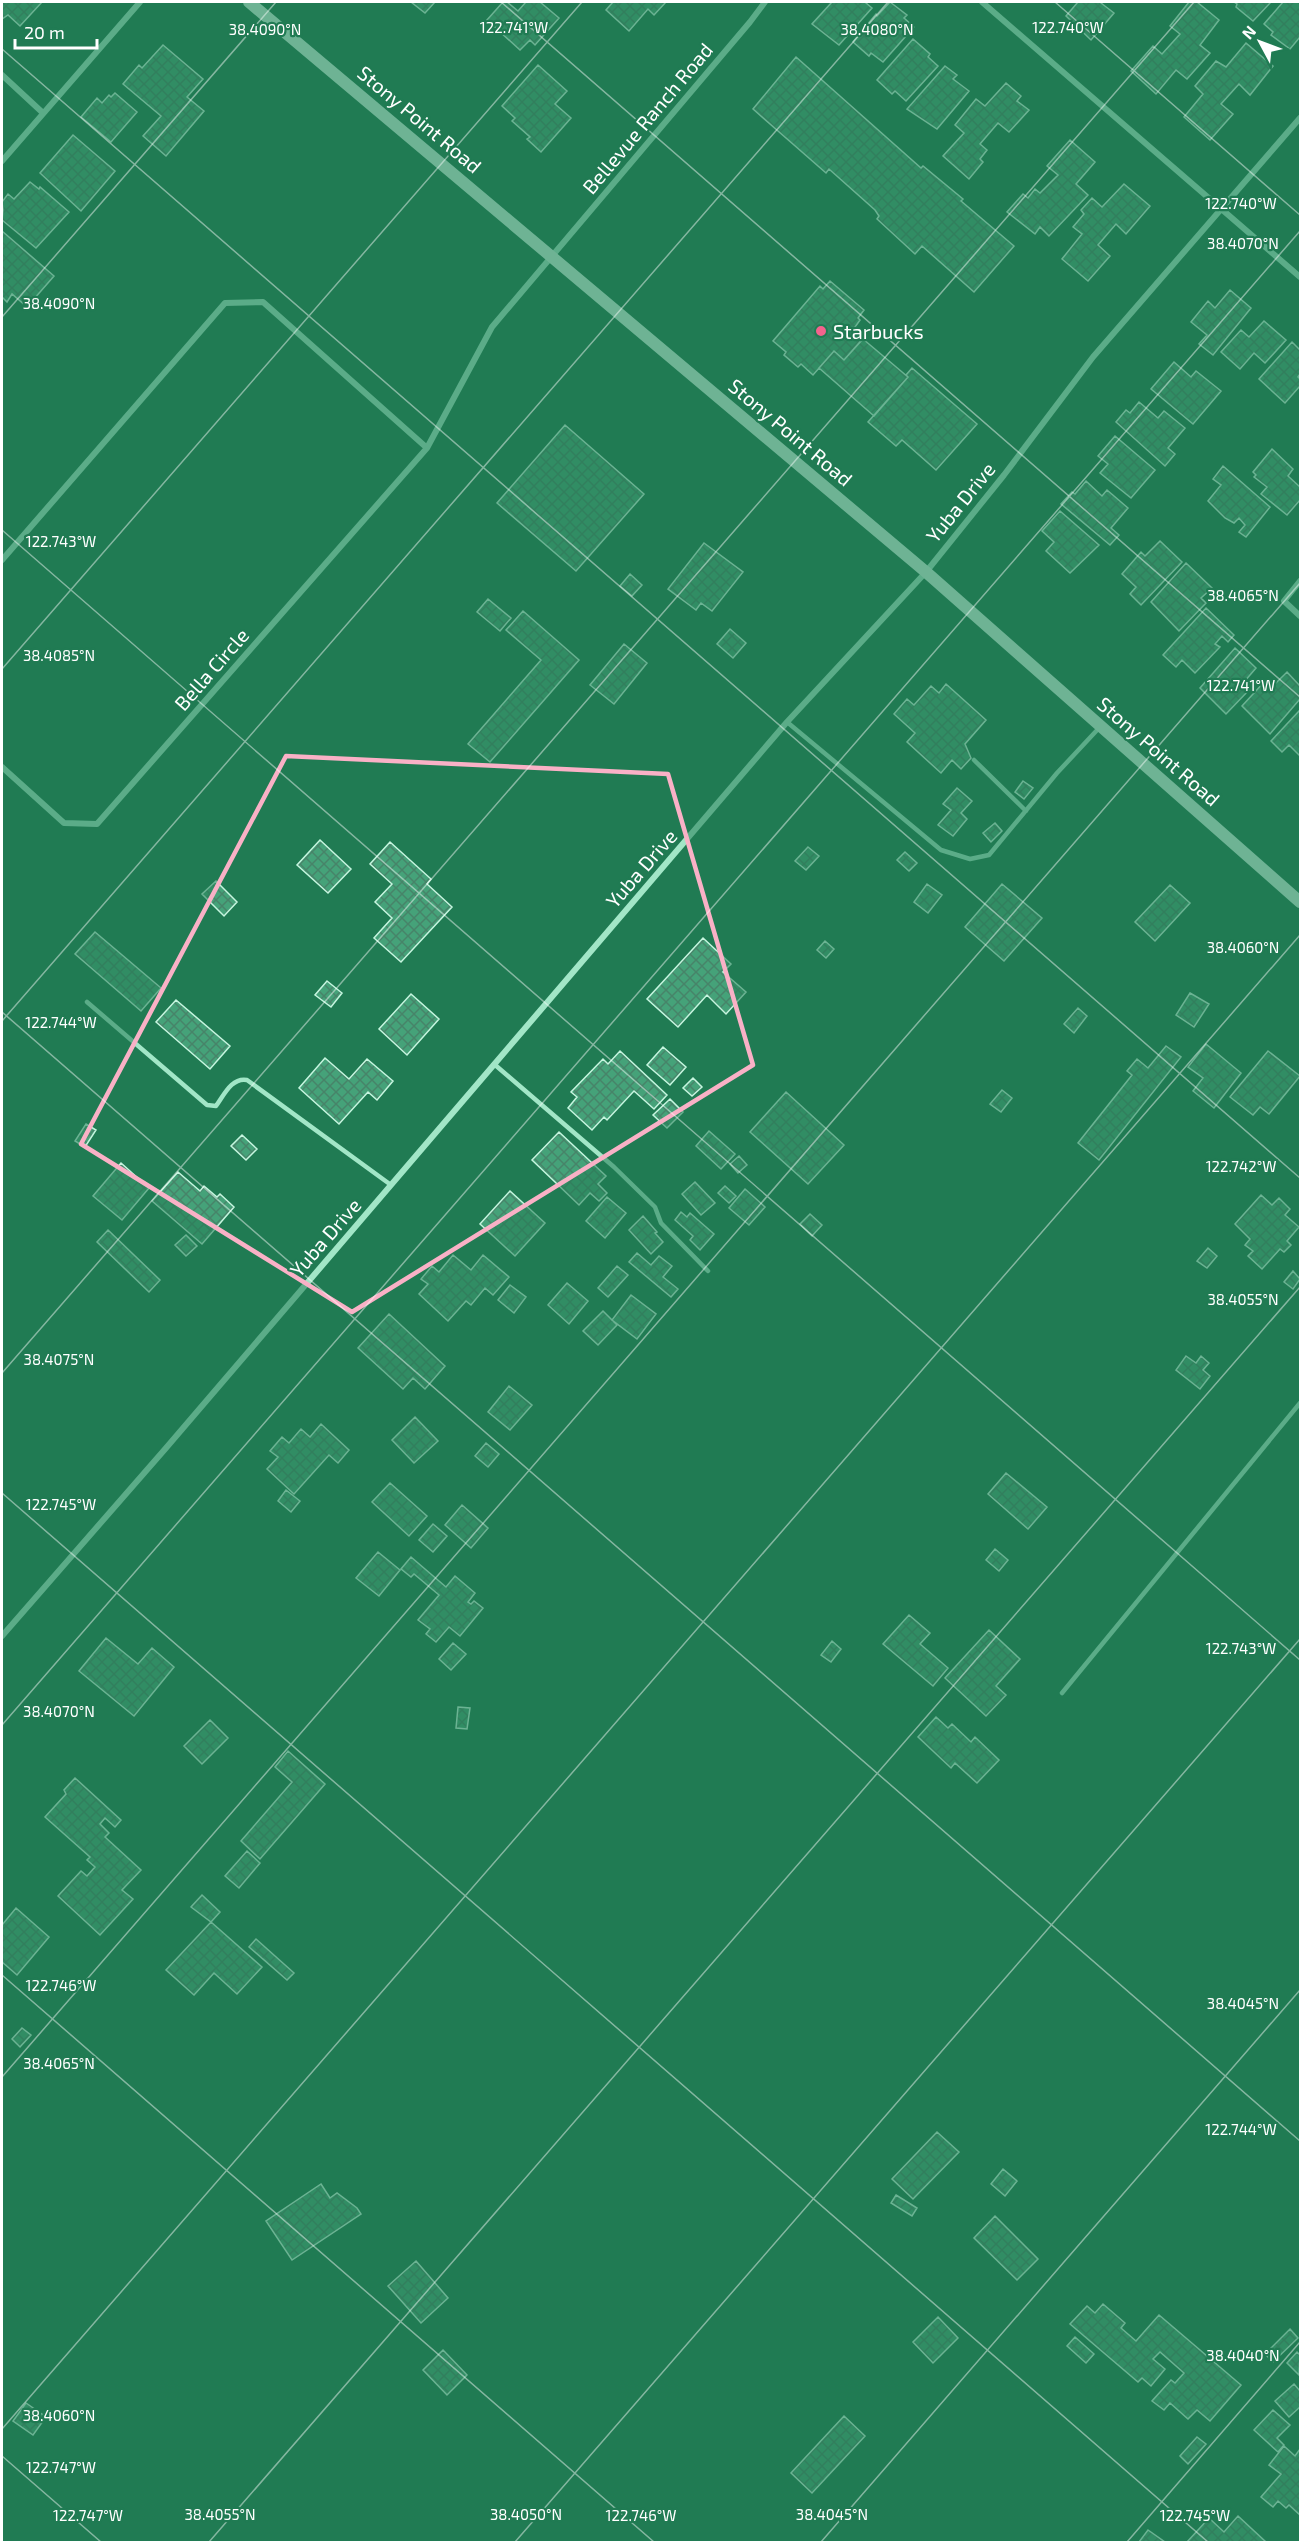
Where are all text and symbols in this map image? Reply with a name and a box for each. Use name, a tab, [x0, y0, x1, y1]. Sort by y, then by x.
scale bar	[15, 12, 98, 50]
north arrow	[1230, 12, 1290, 72]
text: 122.741°W	[480, 18, 548, 36]
text: 122.740°W	[1032, 18, 1104, 36]
text: 38.4090°N	[229, 20, 301, 38]
text: 38.4080°N	[840, 20, 914, 38]
text: 20 m	[24, 21, 65, 43]
text: N	[1237, 21, 1259, 42]
street label: Bellevue Ranch Road	[577, 38, 717, 198]
street label: Stony Point Road	[353, 60, 487, 178]
text: 122.740°W	[1205, 194, 1277, 212]
text: 38.4070°N	[1207, 234, 1279, 252]
text: 38.4090°N	[23, 294, 95, 312]
place label: Starbucks	[833, 319, 924, 343]
marker: Starbucks	[814, 324, 828, 338]
street label: Stony Point Road	[724, 373, 858, 491]
street label: Yuba Drive	[920, 457, 1000, 547]
text: 122.743°W	[26, 532, 96, 550]
text: 38.4065°N	[1207, 586, 1279, 604]
street label: Bella Circle	[169, 623, 253, 715]
text: 38.4085°N	[23, 646, 95, 664]
text: 122.741°W	[1207, 676, 1275, 694]
street label: Stony Point Road	[1093, 691, 1225, 811]
street label: Yuba Drive	[600, 824, 682, 912]
text: 38.4060°N	[1207, 938, 1279, 956]
text: 122.744°W	[25, 1013, 97, 1031]
text: 122.742°W	[1206, 1157, 1276, 1175]
street label: Yuba Drive	[284, 1193, 366, 1281]
text: 38.4055°N	[1207, 1290, 1279, 1308]
text: 38.4075°N	[24, 1350, 94, 1368]
text: 122.745°W	[26, 1495, 96, 1513]
text: 122.743°W	[1206, 1639, 1276, 1657]
text: 38.4070°N	[23, 1702, 95, 1720]
text: 122.746°W	[26, 1976, 96, 1994]
text: 38.4045°N	[1207, 1994, 1279, 2012]
text: 38.4065°N	[23, 2054, 95, 2072]
text: 122.744°W	[1205, 2120, 1277, 2138]
text: 38.4040°N	[1206, 2346, 1280, 2364]
text: 38.4060°N	[23, 2406, 95, 2424]
text: 122.747°W	[26, 2458, 96, 2476]
text: 38.4055°N	[184, 2505, 256, 2523]
text: 38.4050°N	[490, 2505, 562, 2523]
text: 38.4045°N	[796, 2505, 868, 2523]
text: 122.747°W	[53, 2506, 123, 2524]
text: 122.746°W	[606, 2506, 676, 2524]
text: 122.745°W	[1160, 2506, 1230, 2524]

